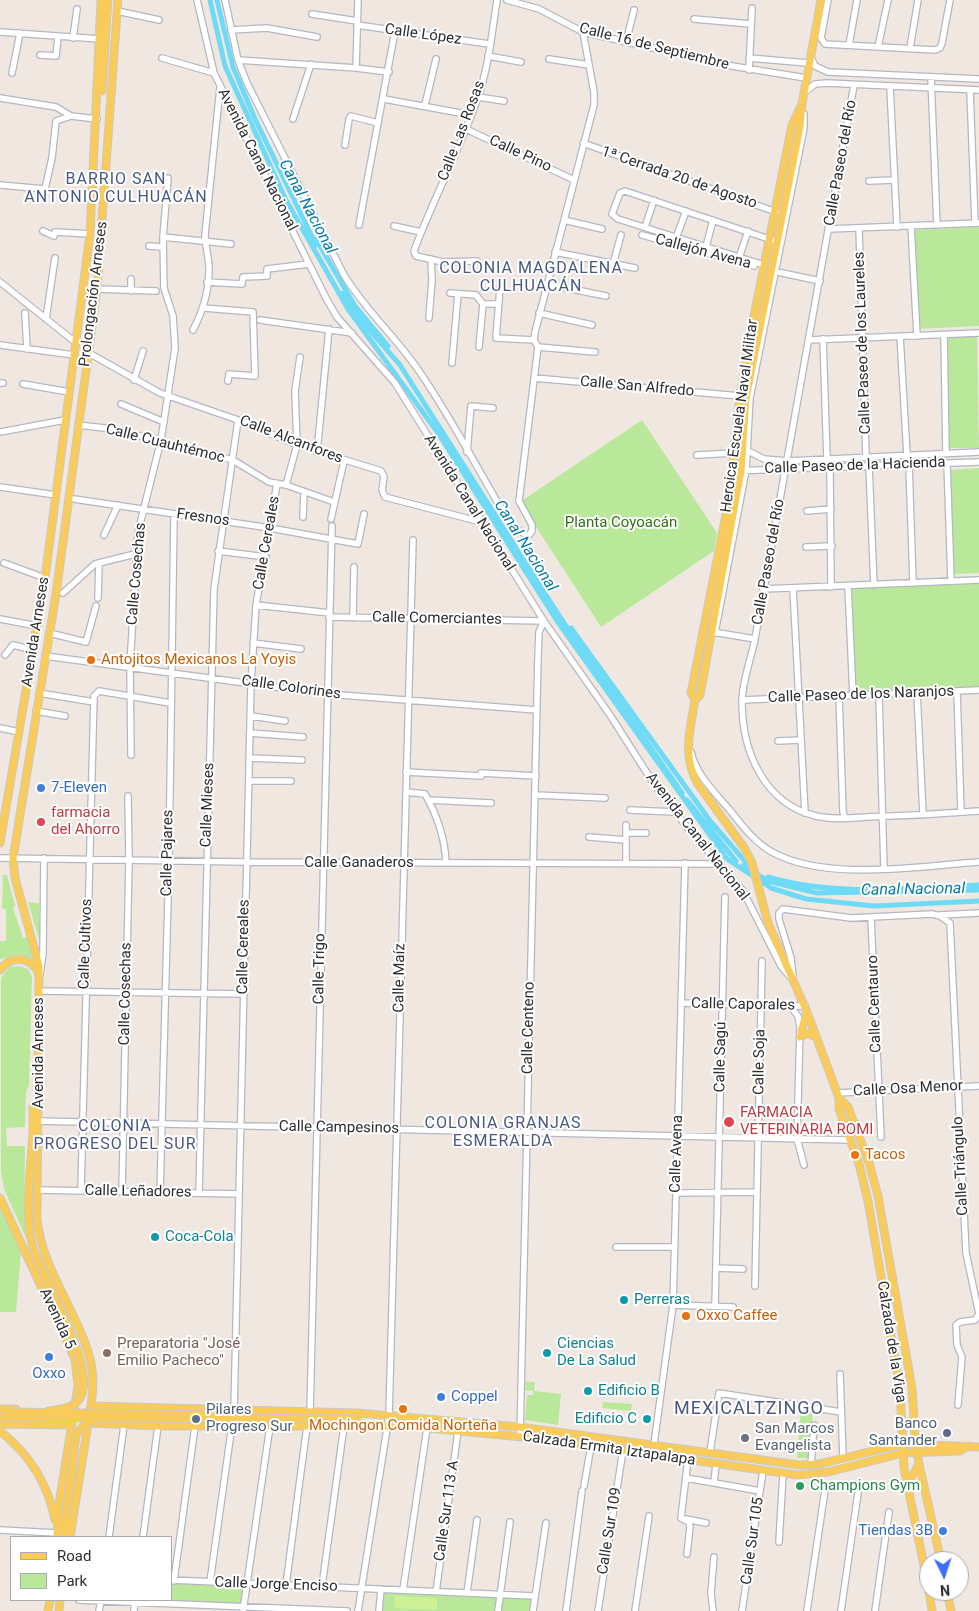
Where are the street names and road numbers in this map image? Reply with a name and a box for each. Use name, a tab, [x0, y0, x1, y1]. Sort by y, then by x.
street label: Calle 16 de Septiembre	[577, 20, 731, 74]
street label: Calle López	[383, 21, 463, 49]
street label: Calle Las Rosas	[435, 78, 489, 184]
street label: Avenida Canal Nacional	[213, 86, 301, 234]
street label: Calle Paseo del Río	[821, 99, 861, 227]
street label: Calle Pino	[486, 132, 554, 176]
street label: 1ª Cerrada 20 de Agosto	[599, 143, 759, 213]
street label: Prolongación Arneses	[76, 220, 112, 368]
street label: Callejón Avena	[653, 231, 753, 273]
street label: Calle Paseo de los Laureles	[851, 251, 875, 435]
street label: Heroica Escuela Naval Militar	[718, 318, 762, 514]
street label: Calle San Alfredo	[579, 373, 695, 401]
street label: Calle Alcanfores	[237, 412, 345, 468]
street label: Calle Cuauhtémoc	[104, 421, 226, 467]
street label: Avenida Canal Nacional	[420, 431, 518, 575]
street label: Calle Paseo de la Hacienda	[764, 454, 946, 478]
street label: Calle Cereales	[250, 495, 284, 591]
street label: Calle Paseo del Río	[749, 498, 789, 626]
street label: Fresnos	[175, 505, 231, 531]
street label: Calle Cosechas	[124, 522, 150, 626]
street label: Avenida Arneses	[18, 576, 54, 688]
street label: Calle Comerciantes	[372, 609, 502, 629]
street label: Calle Colorines	[240, 672, 342, 704]
street label: Calle Paseo de los Naranjos	[768, 683, 954, 707]
street label: Calle Mieses	[198, 762, 218, 848]
street label: Avenida Canal Nacional	[641, 769, 753, 905]
street label: Calle Pajares	[158, 809, 178, 897]
street label: Calle Ganaderos	[304, 854, 414, 872]
street label: Calle Cultivos	[75, 898, 97, 990]
street label: Calle Cereales	[234, 899, 254, 995]
street label: Calle Trigo	[310, 933, 330, 1005]
street label: Calle Cosechas	[116, 942, 136, 1046]
street label: Calle Maíz	[390, 943, 410, 1013]
street label: Calle Centauro	[864, 955, 886, 1053]
street label: Calle Centeno	[519, 982, 539, 1074]
street label: Calle Caporales	[691, 995, 795, 1015]
street label: Avenida Arneses	[30, 997, 48, 1109]
street label: Calle Sagú	[711, 1022, 731, 1092]
street label: Calle Soja	[750, 1029, 770, 1095]
street label: Calle Osa Menor	[853, 1077, 963, 1101]
street label: Calle Avena	[667, 1115, 687, 1193]
street label: Calle Triángulo	[949, 1116, 973, 1216]
street label: Calle Campesinos	[279, 1118, 399, 1138]
street label: Calle Leñadores	[84, 1182, 192, 1202]
street label: Calzada de la Viga	[872, 1280, 910, 1404]
street label: Avenida 5	[35, 1286, 79, 1352]
street label: Calzada Ermita Iztapalapa	[521, 1428, 697, 1470]
street label: Calle Sur 113 A	[431, 1459, 463, 1563]
street label: Calle Sur 109	[594, 1486, 626, 1576]
street label: Calle Sur 105	[738, 1496, 768, 1586]
street label: Calle Jorge Enciso	[214, 1574, 338, 1596]

